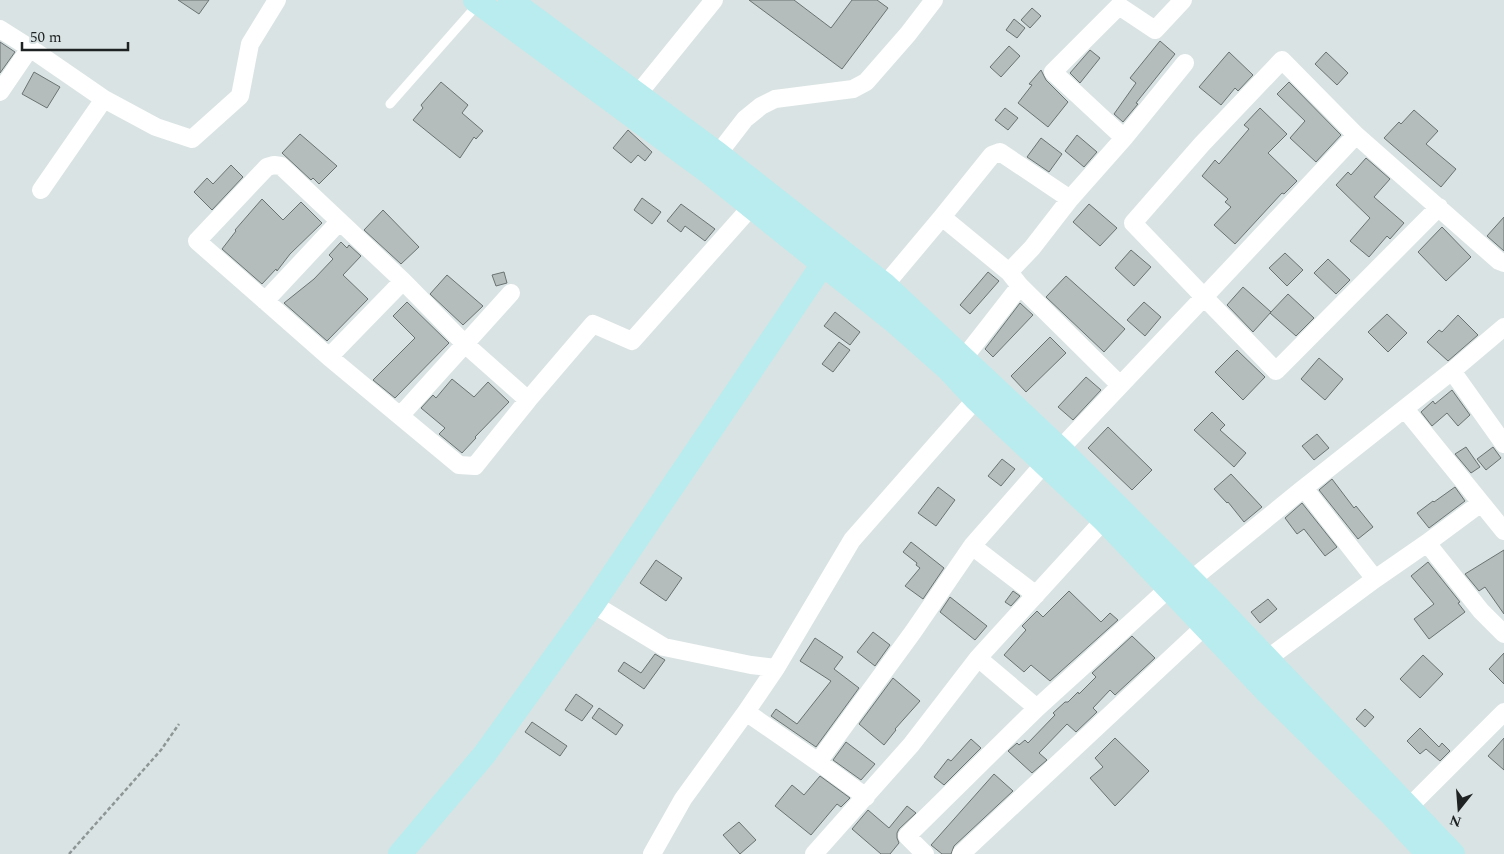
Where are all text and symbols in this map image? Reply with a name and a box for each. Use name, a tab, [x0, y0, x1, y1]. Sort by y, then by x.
scale bar	[22, 20, 129, 52]
text: 50 m	[30, 26, 62, 49]
north arrow	[1434, 784, 1484, 834]
text: N	[1447, 809, 1464, 833]

